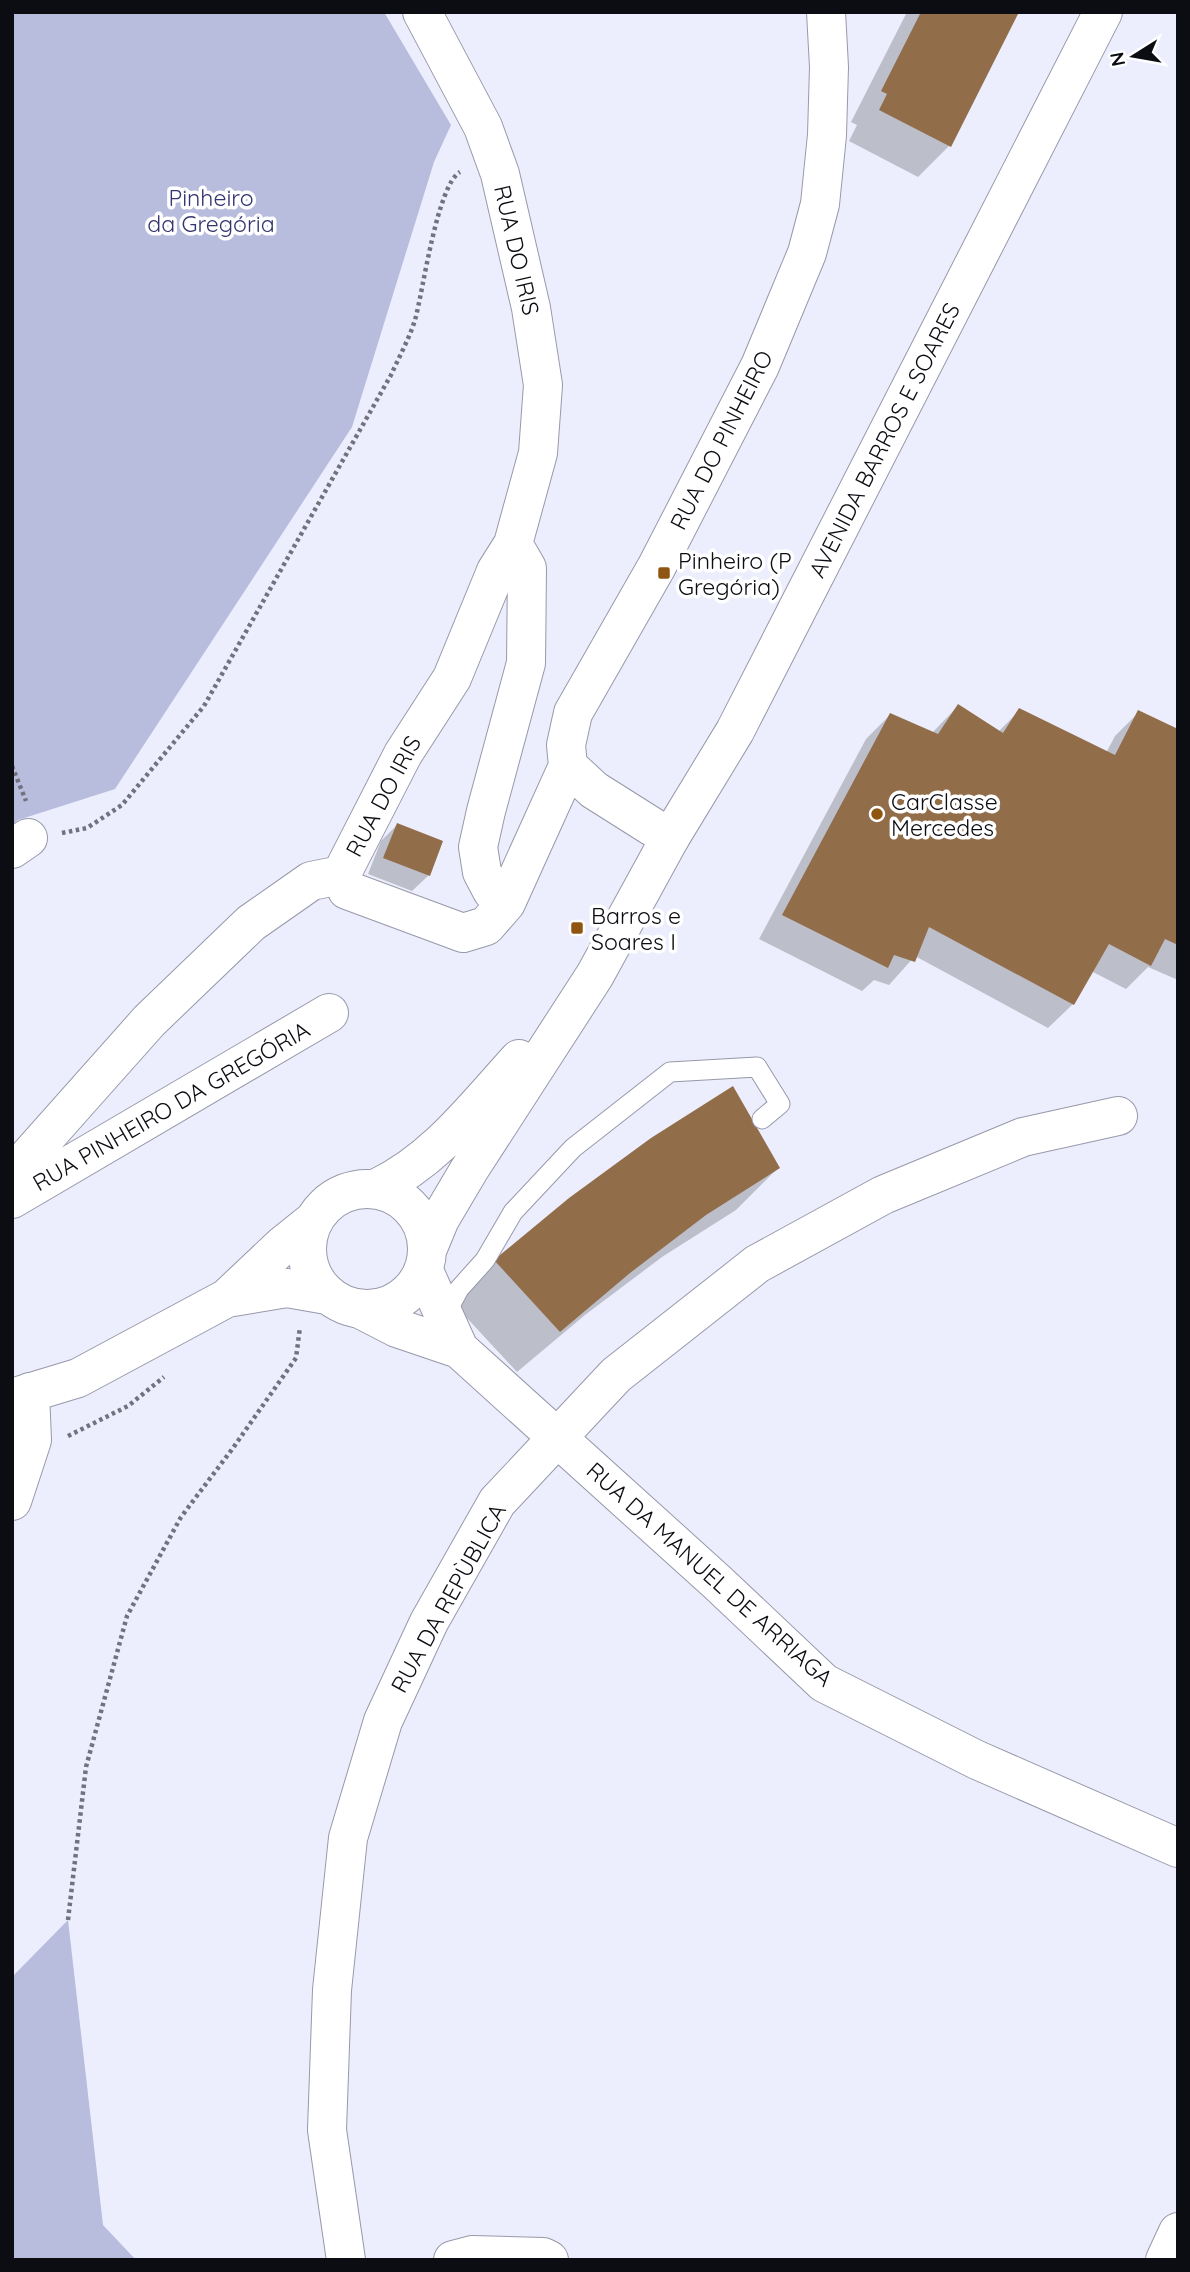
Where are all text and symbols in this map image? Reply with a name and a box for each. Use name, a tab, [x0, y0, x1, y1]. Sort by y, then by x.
north arrow	[1099, 21, 1169, 91]
text: N	[1104, 50, 1130, 68]
street label: RUA DO IRIS	[488, 182, 546, 318]
park label: Pinheiro da Gregória	[147, 183, 275, 238]
street label: AVENIDA BARROS E SOARES	[802, 298, 966, 582]
street label: RUA DO PINHEIRO	[663, 345, 779, 535]
place label: Pinheiro (P Gregória)	[678, 546, 792, 601]
marker: Pinheiro (P Gregória)	[656, 565, 672, 581]
street label: RUA DO IRIS	[339, 731, 427, 861]
place label: CarClasse Mercedes	[891, 787, 998, 842]
marker: CarClasse Mercedes	[869, 806, 885, 822]
place label: Barros e Soares I	[591, 901, 681, 956]
marker: Barros e Soares I	[569, 920, 585, 936]
street label: RUA PINHEIRO DA GREGÓRIA	[27, 1015, 315, 1197]
street label: RUA DA MANUEL DE ARRIAGA	[581, 1456, 839, 1693]
street label: RUA DA REPÙBLICA	[384, 1498, 512, 1698]

